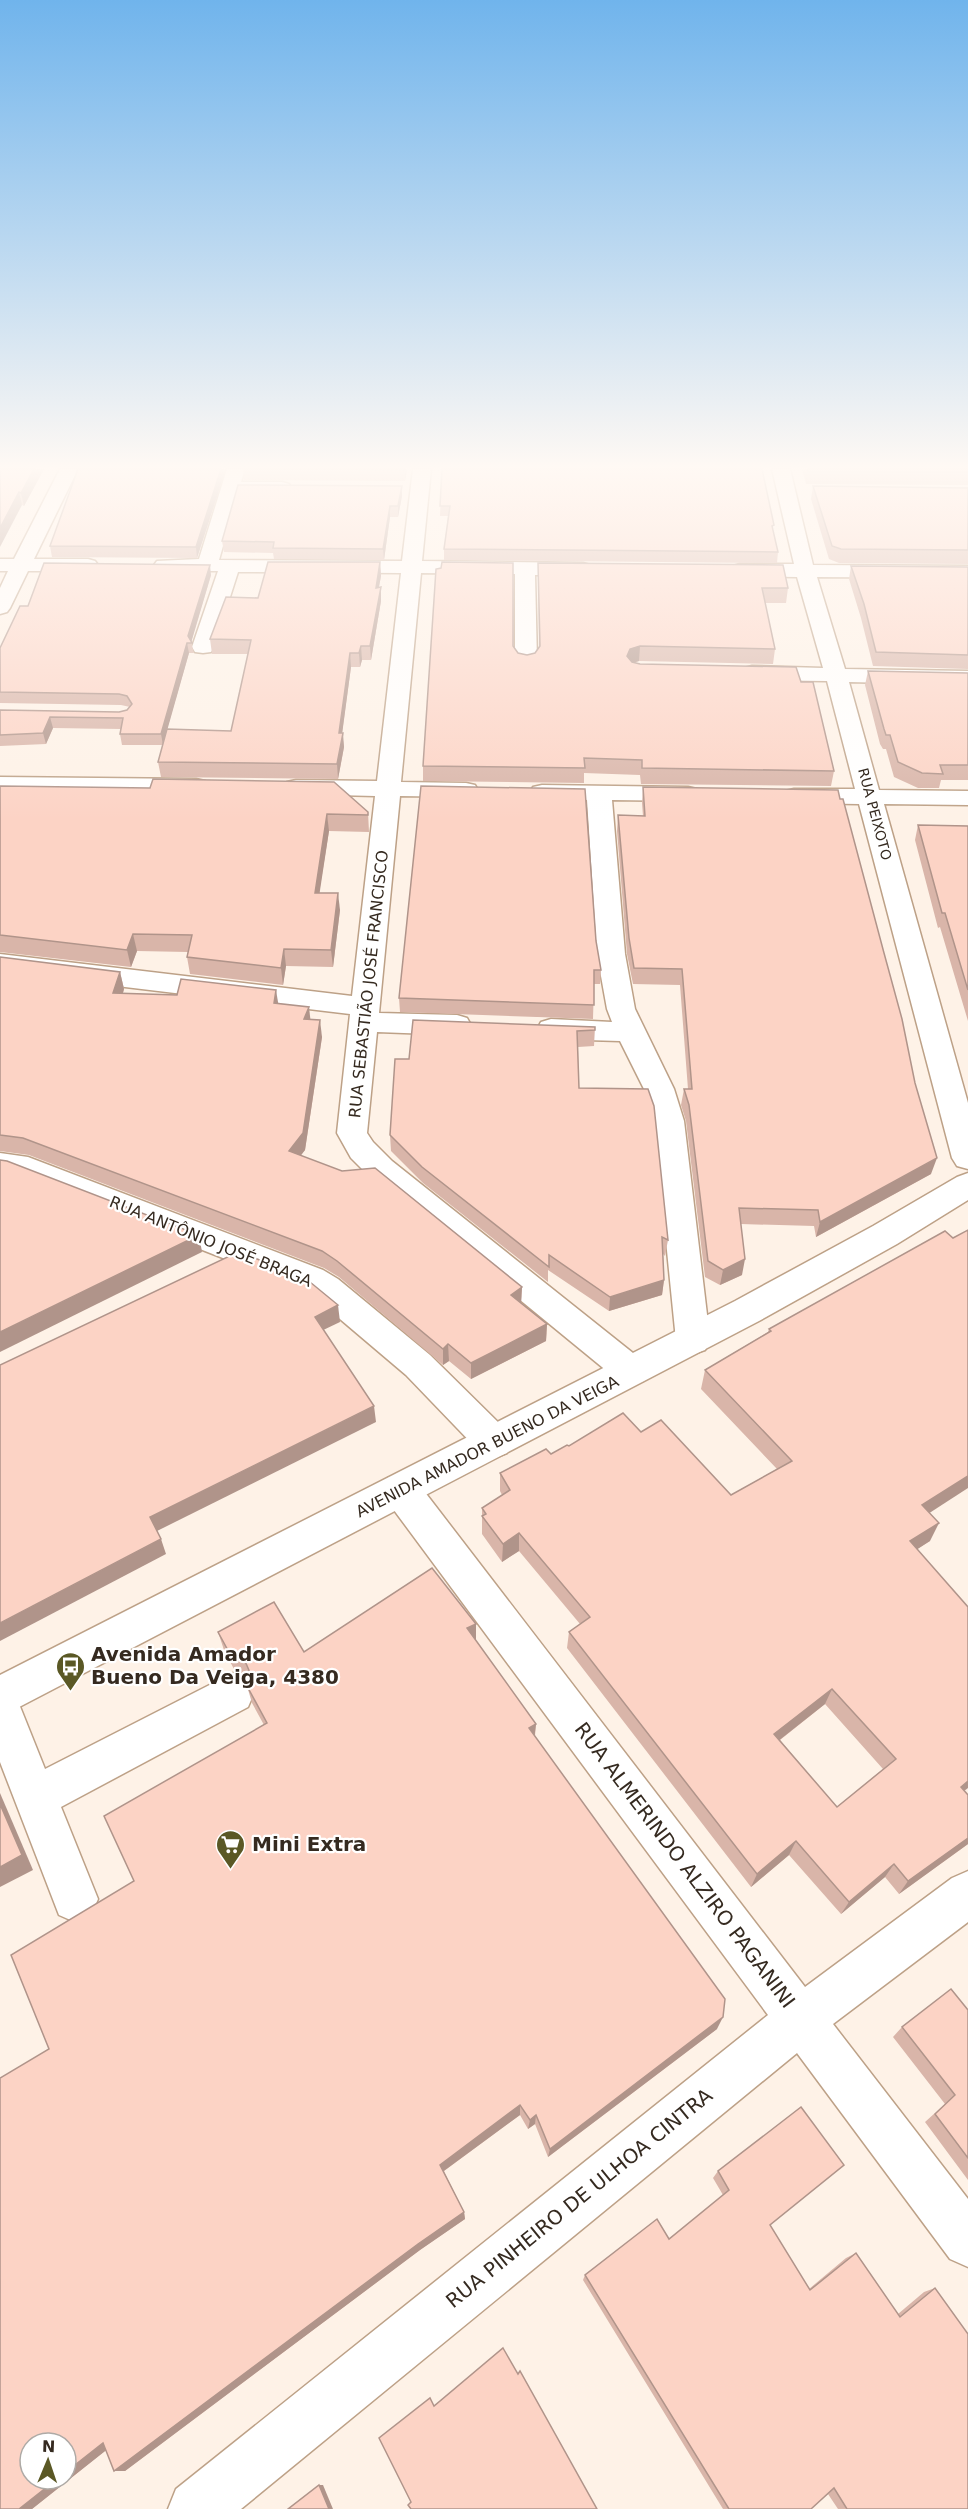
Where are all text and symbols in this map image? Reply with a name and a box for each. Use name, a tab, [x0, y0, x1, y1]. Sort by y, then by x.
street label: RUA PEIXOTO	[855, 766, 895, 862]
street label: RUA SEBASTIÃO JOSÉ FRANCISCO	[345, 849, 392, 1119]
street label: RUA ANTÔNIO JOSÉ BRAGA	[107, 1192, 315, 1291]
street label: AVENIDA AMADOR BUENO DA VEIGA	[353, 1372, 622, 1521]
place label: Avenida Amador Bueno Da Veiga, 4380	[91, 1642, 339, 1689]
bus stop icon: Avenida Amador Bueno Da Veiga, 4380	[54, 1650, 86, 1692]
street label: RUA ALMERINDO ALZIRO PAGANINI	[570, 1718, 800, 2012]
supermarket icon: Mini Extra	[215, 1828, 247, 1870]
place label: Mini Extra	[252, 1832, 366, 1856]
street label: RUA PINHEIRO DE ULHOA CINTRA	[441, 2083, 717, 2313]
north arrow	[18, 2431, 78, 2491]
text: N	[41, 2437, 56, 2456]

